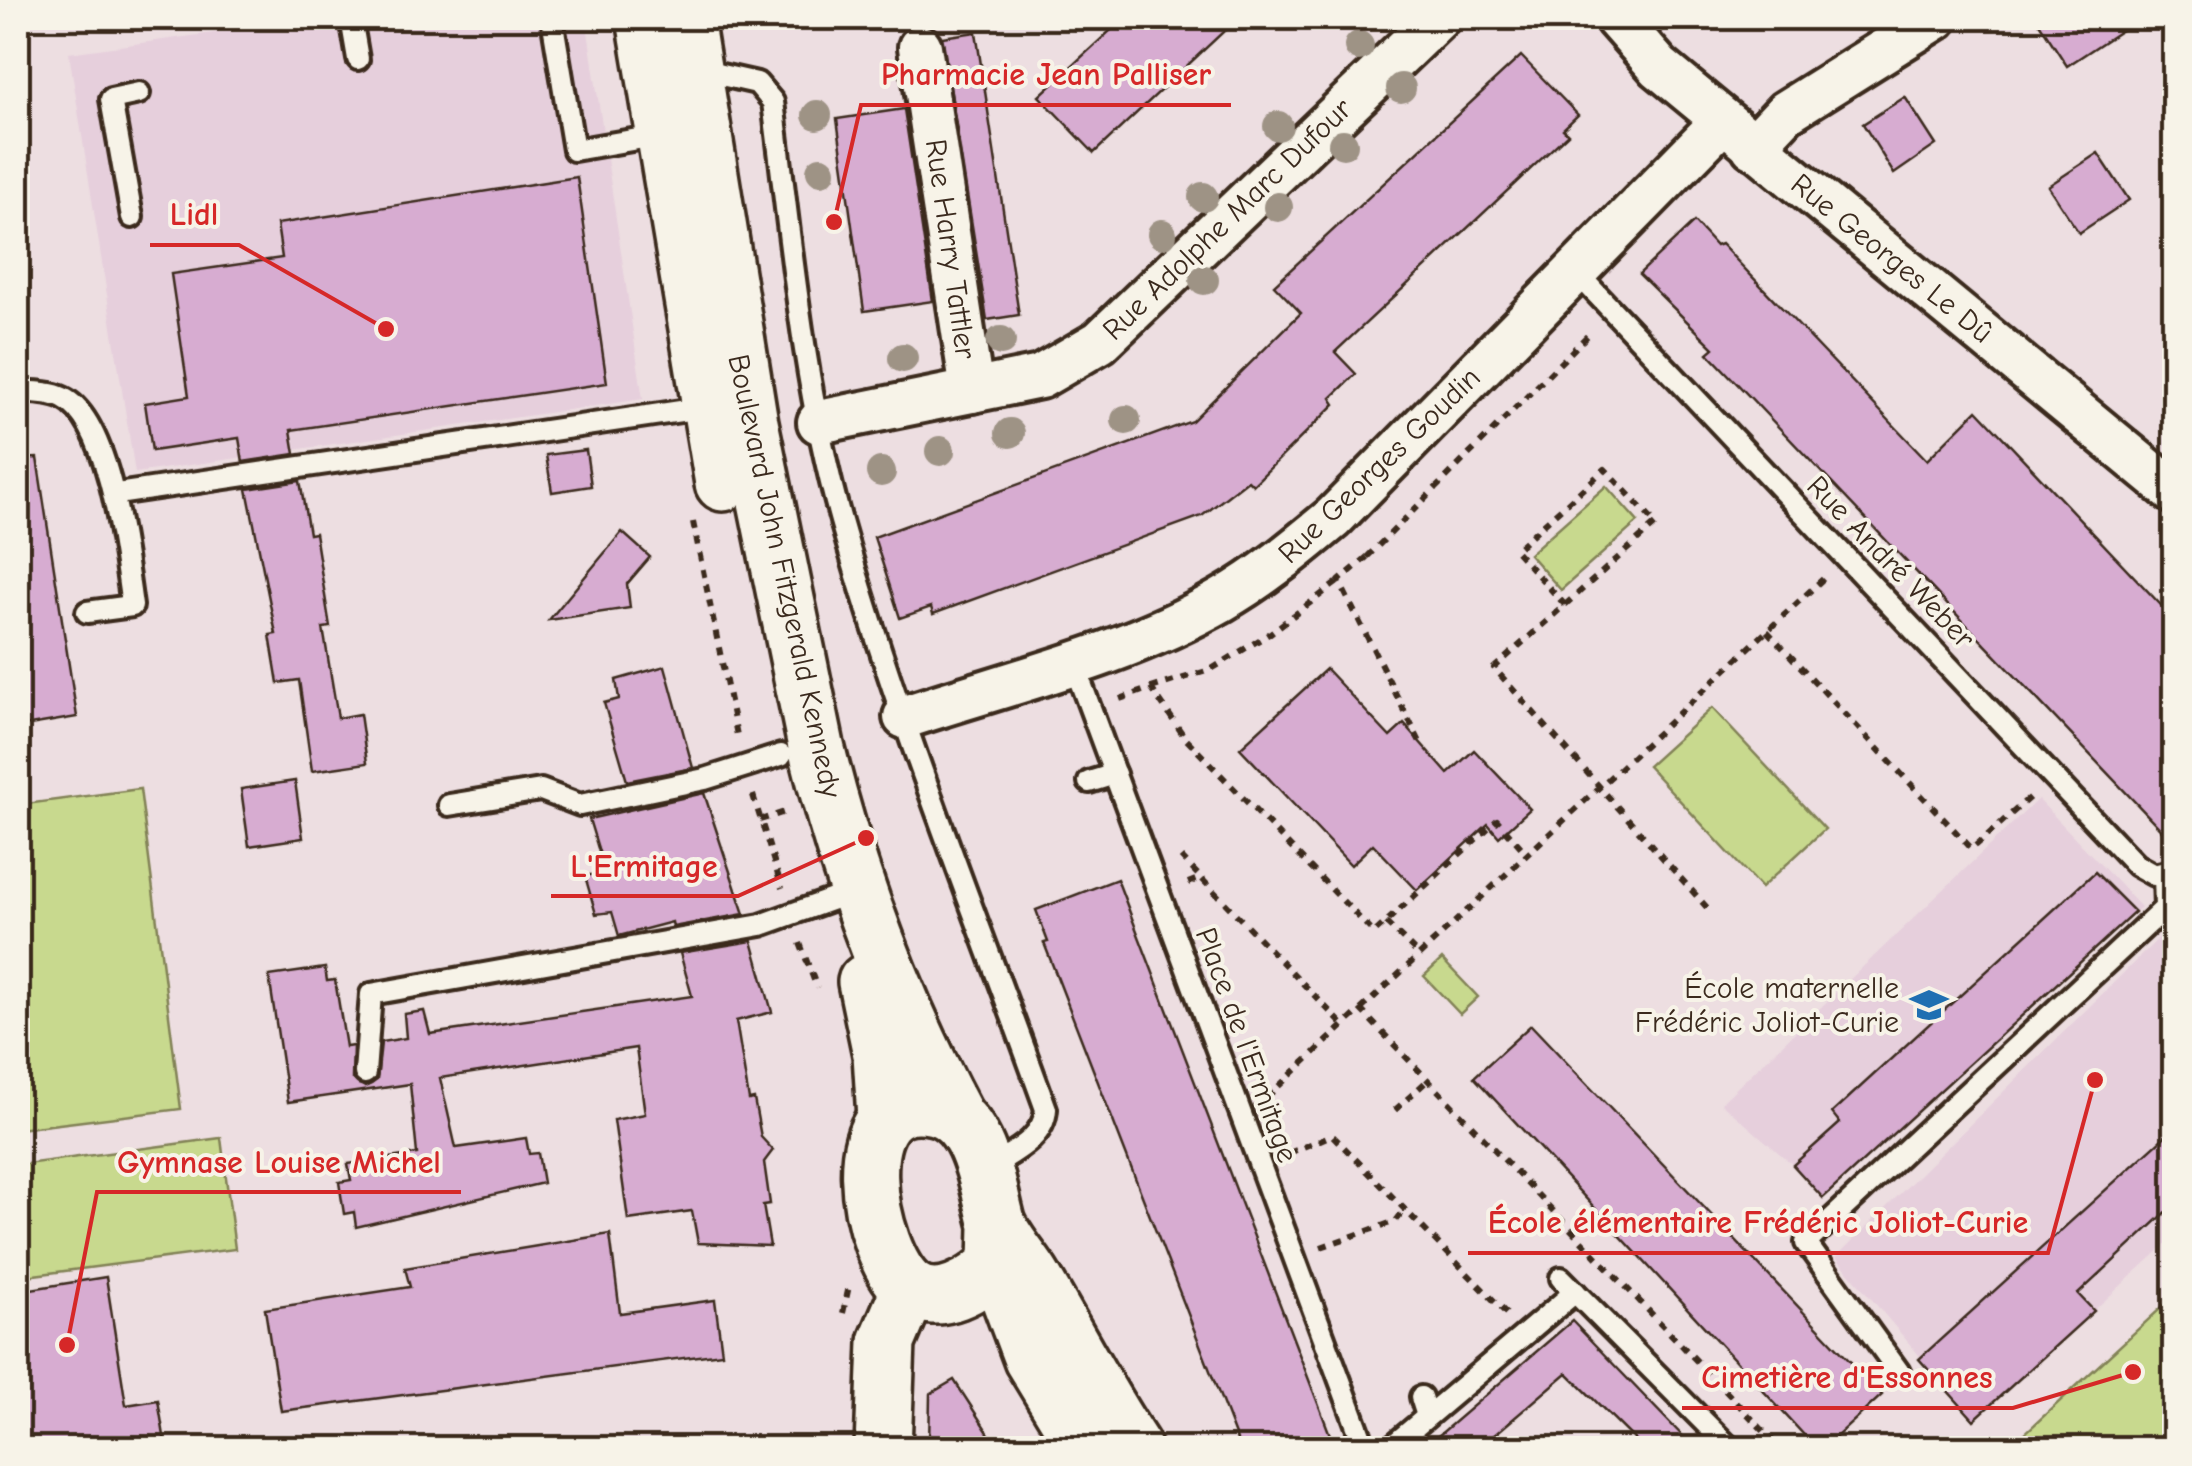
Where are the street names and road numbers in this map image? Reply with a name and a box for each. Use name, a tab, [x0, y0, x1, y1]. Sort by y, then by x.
street label: Rue Adolphe Marc Dufour	[1096, 91, 1359, 347]
street label: Rue Harry Tattler	[918, 137, 983, 361]
street label: Rue Georges Le Dû	[1784, 166, 1999, 350]
street label: Boulevard John Fitzgerald Kennedy	[720, 351, 849, 802]
street label: Rue Georges Goudin	[1271, 360, 1488, 571]
street label: Rue André Weber	[1799, 469, 1982, 656]
street label: Place de l'Ermitage	[1188, 923, 1305, 1167]

